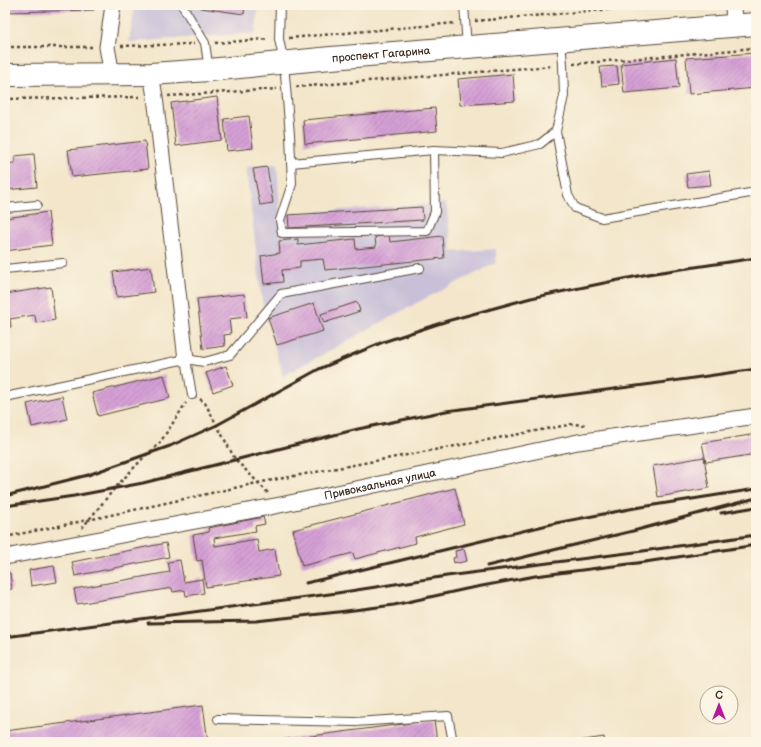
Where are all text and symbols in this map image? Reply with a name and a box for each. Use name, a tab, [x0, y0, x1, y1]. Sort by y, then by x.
street label: проспект Гагарина	[332, 44, 431, 64]
street label: Привокзальная улица	[323, 466, 437, 502]
north arrow	[699, 685, 739, 725]
text: С	[715, 689, 723, 702]

